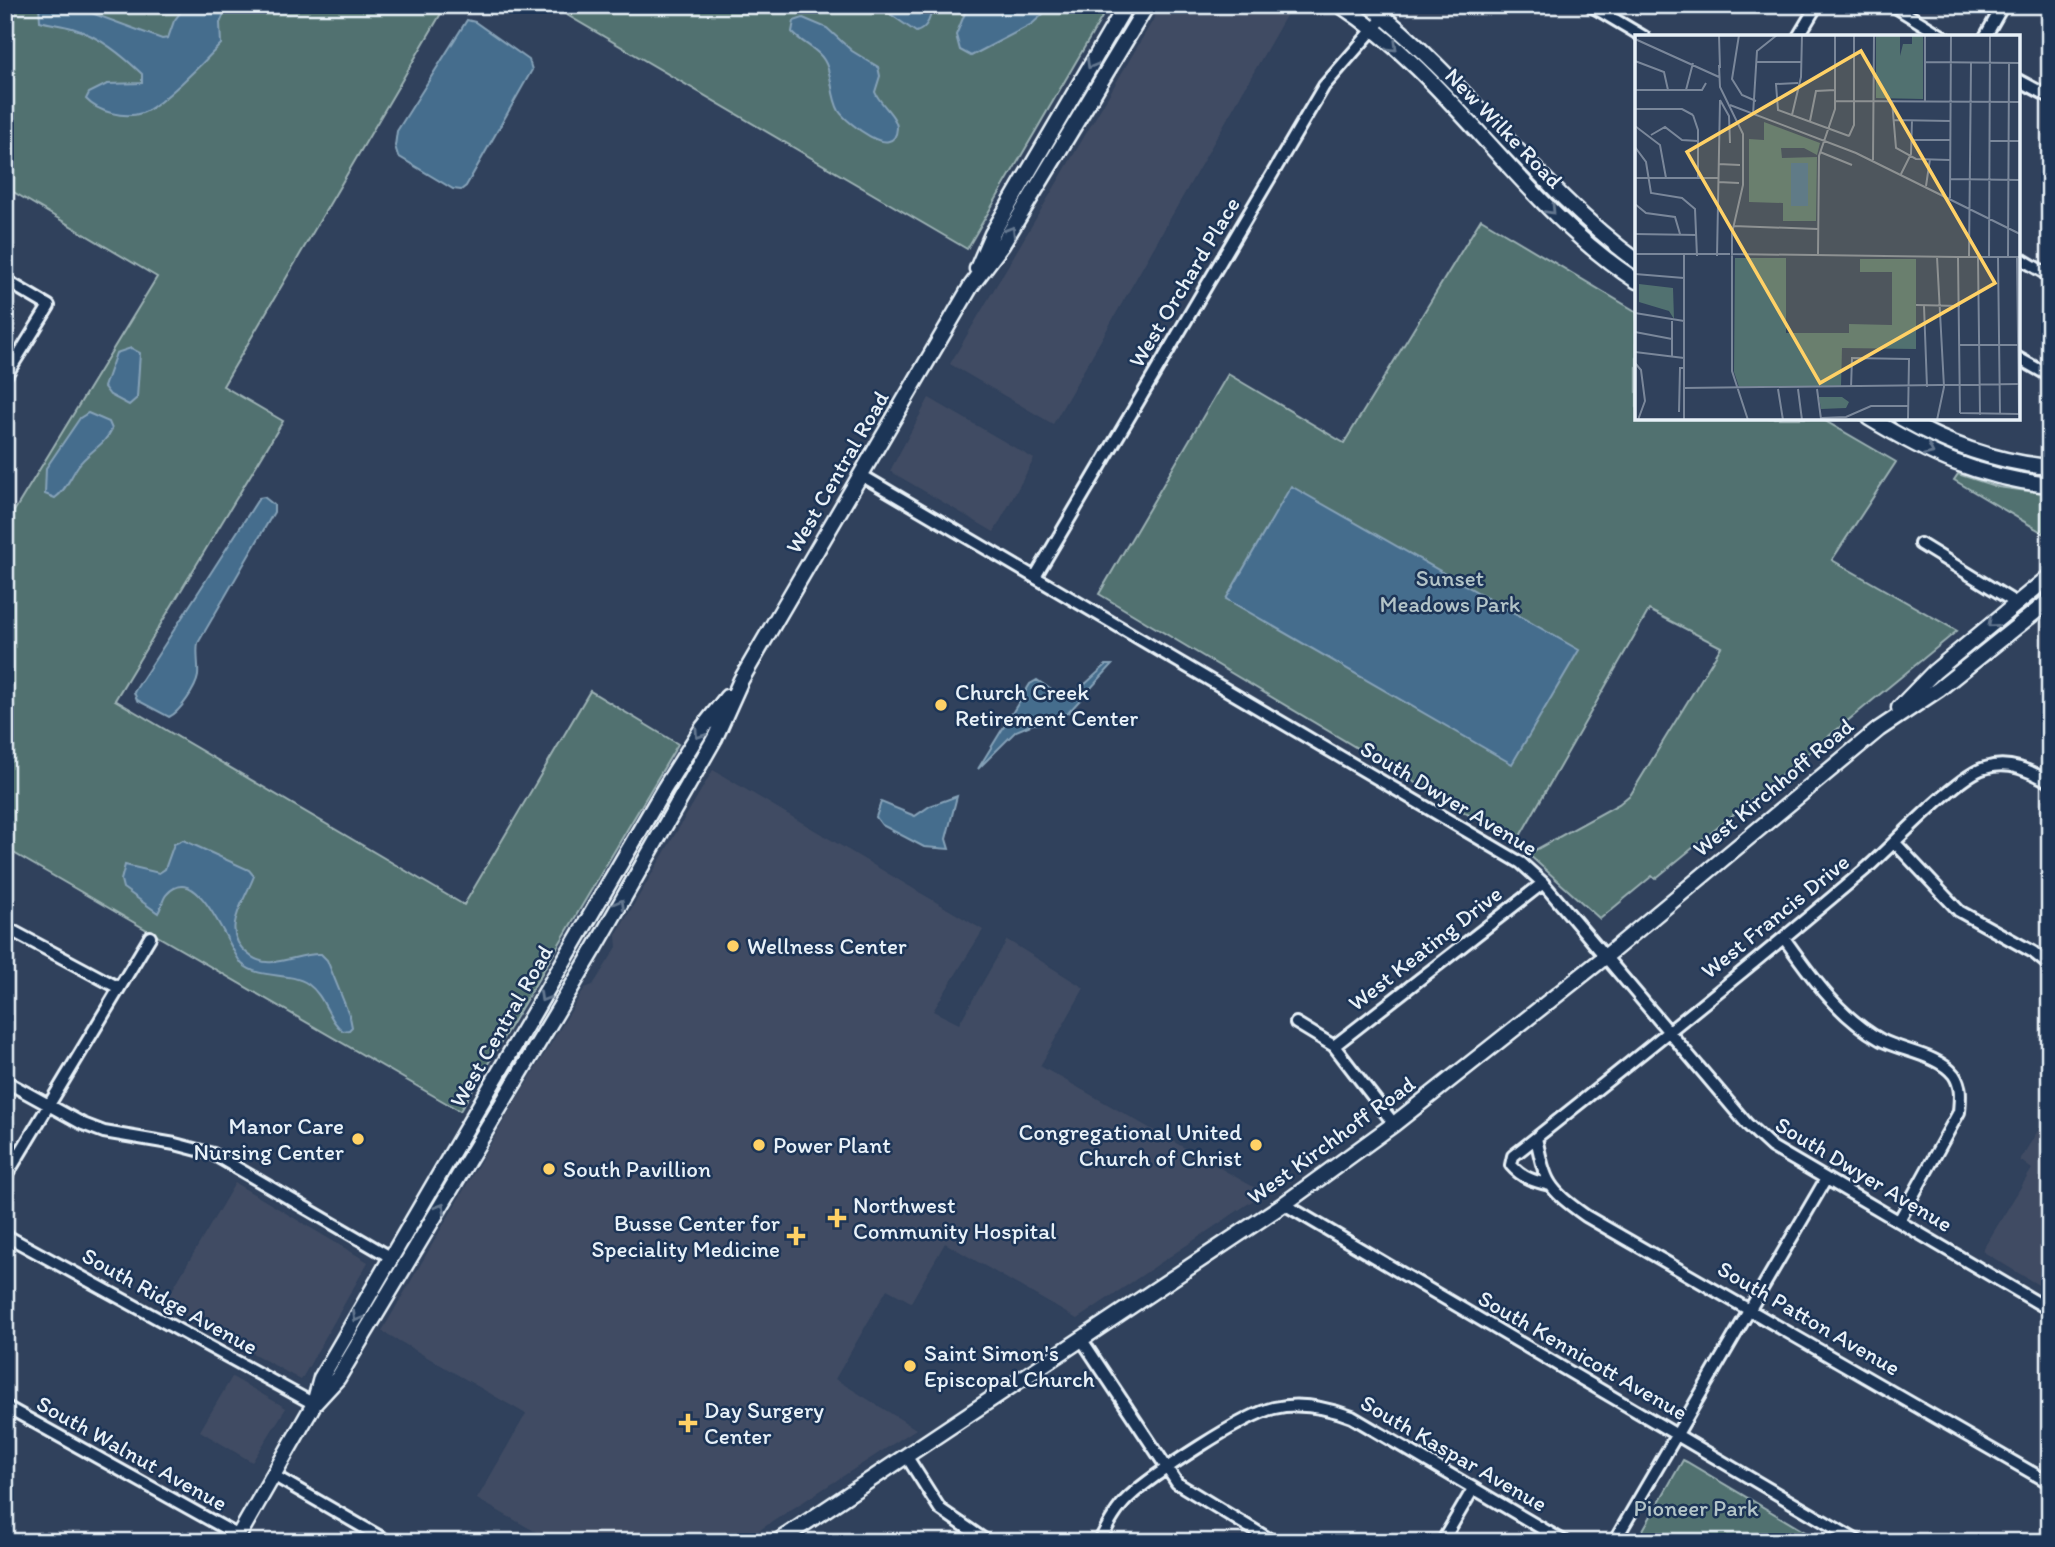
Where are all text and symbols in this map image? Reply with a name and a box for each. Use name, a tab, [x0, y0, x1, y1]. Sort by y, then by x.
inset map	[1635, 35, 2020, 420]
one-way arrow	[1385, 38, 1398, 51]
one-way arrow	[1086, 57, 1099, 70]
street label: New Wilke Road	[1439, 62, 1569, 195]
street label: West Orchard Place	[1122, 192, 1246, 372]
one-way arrow	[1543, 202, 1556, 215]
one-way arrow	[1002, 225, 1015, 238]
street label: West Central Road	[779, 385, 895, 558]
one-way arrow	[1921, 443, 1934, 457]
park label: Sunset Meadows Park	[1379, 564, 1521, 618]
one-way arrow	[1987, 615, 2000, 627]
place label: Church Creek Retirement Center	[955, 678, 1139, 732]
marker: Church Creek Retirement Center	[933, 697, 949, 713]
street label: West Kirchhoff Road	[1687, 711, 1859, 862]
one-way arrow	[695, 726, 707, 739]
street label: South Dwyer Avenue	[1355, 734, 1543, 862]
street label: West Francis Drive	[1695, 848, 1855, 984]
street label: West Keating Drive	[1343, 879, 1507, 1017]
one-way arrow	[612, 899, 625, 911]
place label: Wellness Center	[747, 932, 907, 960]
marker: Wellness Center	[725, 938, 741, 954]
street label: West Central Road	[443, 939, 559, 1112]
one-way arrow	[540, 990, 553, 1003]
street label: West Kirchhoff Road	[1241, 1069, 1421, 1210]
street label: South Dwyer Avenue	[1770, 1110, 1958, 1238]
place label: Manor Care Nursing Center	[194, 1112, 344, 1166]
place label: Congregational United Church of Christ	[1018, 1118, 1242, 1172]
marker: Manor Care Nursing Center	[350, 1131, 366, 1147]
place label: Power Plant	[773, 1131, 891, 1159]
marker: Power Plant	[751, 1137, 767, 1153]
marker: Congregational United Church of Christ	[1248, 1137, 1264, 1153]
place label: South Pavillion	[563, 1155, 711, 1183]
marker: South Pavillion	[541, 1161, 557, 1177]
place label: Northwest Community Hospital	[853, 1191, 1057, 1245]
one-way arrow	[433, 1202, 446, 1215]
marker: Northwest Community Hospital	[827, 1208, 847, 1228]
place label: Busse Center for Speciality Medicine	[591, 1209, 780, 1263]
marker: Busse Center for Speciality Medicine	[786, 1226, 806, 1246]
street label: South Ridge Avenue	[77, 1241, 263, 1361]
street label: South Patton Avenue	[1713, 1254, 1905, 1382]
street label: South Kennicott Avenue	[1473, 1284, 1693, 1426]
one-way arrow	[352, 1310, 365, 1322]
place label: Saint Simon's Episcopal Church	[924, 1339, 1095, 1393]
marker: Saint Simon's Episcopal Church	[902, 1358, 918, 1374]
street label: South Kaspar Avenue	[1356, 1388, 1552, 1518]
street label: South Walnut Avenue	[32, 1389, 232, 1517]
place label: Day Surgery Center	[704, 1396, 824, 1450]
marker: Day Surgery Center	[678, 1413, 698, 1433]
park label: Pioneer Park	[1633, 1494, 1759, 1522]

